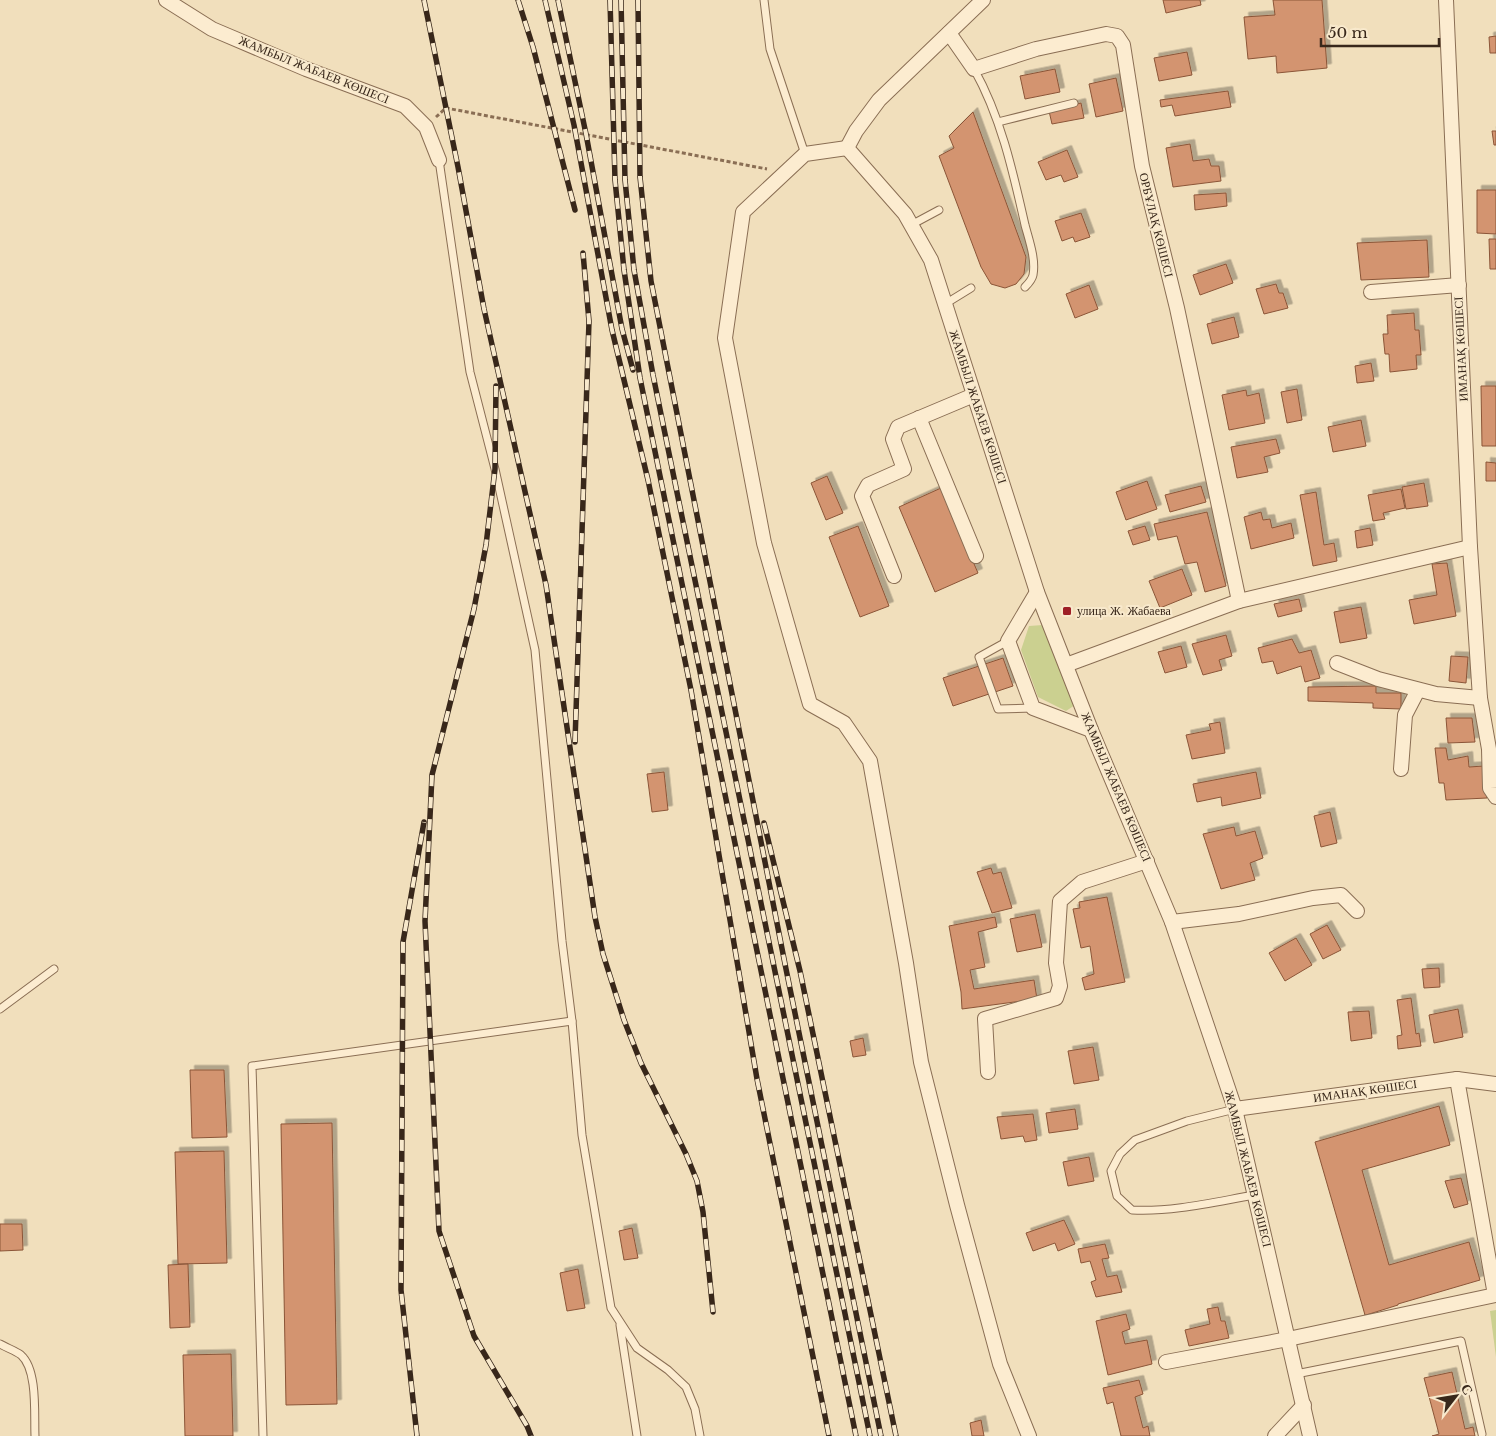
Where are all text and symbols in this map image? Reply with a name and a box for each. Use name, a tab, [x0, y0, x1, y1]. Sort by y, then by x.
scale bar	[1321, 15, 1438, 47]
text: 50 m	[1328, 23, 1368, 42]
street label: ЖАМБЫЛ ЖАБАЕВ КӨШЕСІ	[237, 32, 392, 107]
street label: ОРБҰЛАҚ КӨШЕСІ	[1136, 171, 1177, 279]
street label: ИМАНАҚ КӨШЕСІ	[1450, 296, 1471, 402]
street label: ЖАМБЫЛ ЖАБАЕВ КӨШЕСІ	[947, 328, 1010, 486]
place label: улица Ж. Жабаева	[1077, 603, 1171, 618]
marker: улица Ж. Жабаева	[1061, 605, 1073, 617]
street label: ЖАМБЫЛ ЖАБАЕВ КӨШЕСІ	[1078, 710, 1155, 864]
street label: ИМАНАҚ КӨШЕСІ	[1312, 1076, 1418, 1105]
street label: ЖАМБЫЛ ЖАБАЕВ КӨШЕСІ	[1222, 1089, 1275, 1249]
north arrow	[1431, 1371, 1481, 1421]
text: С	[1457, 1380, 1477, 1398]

